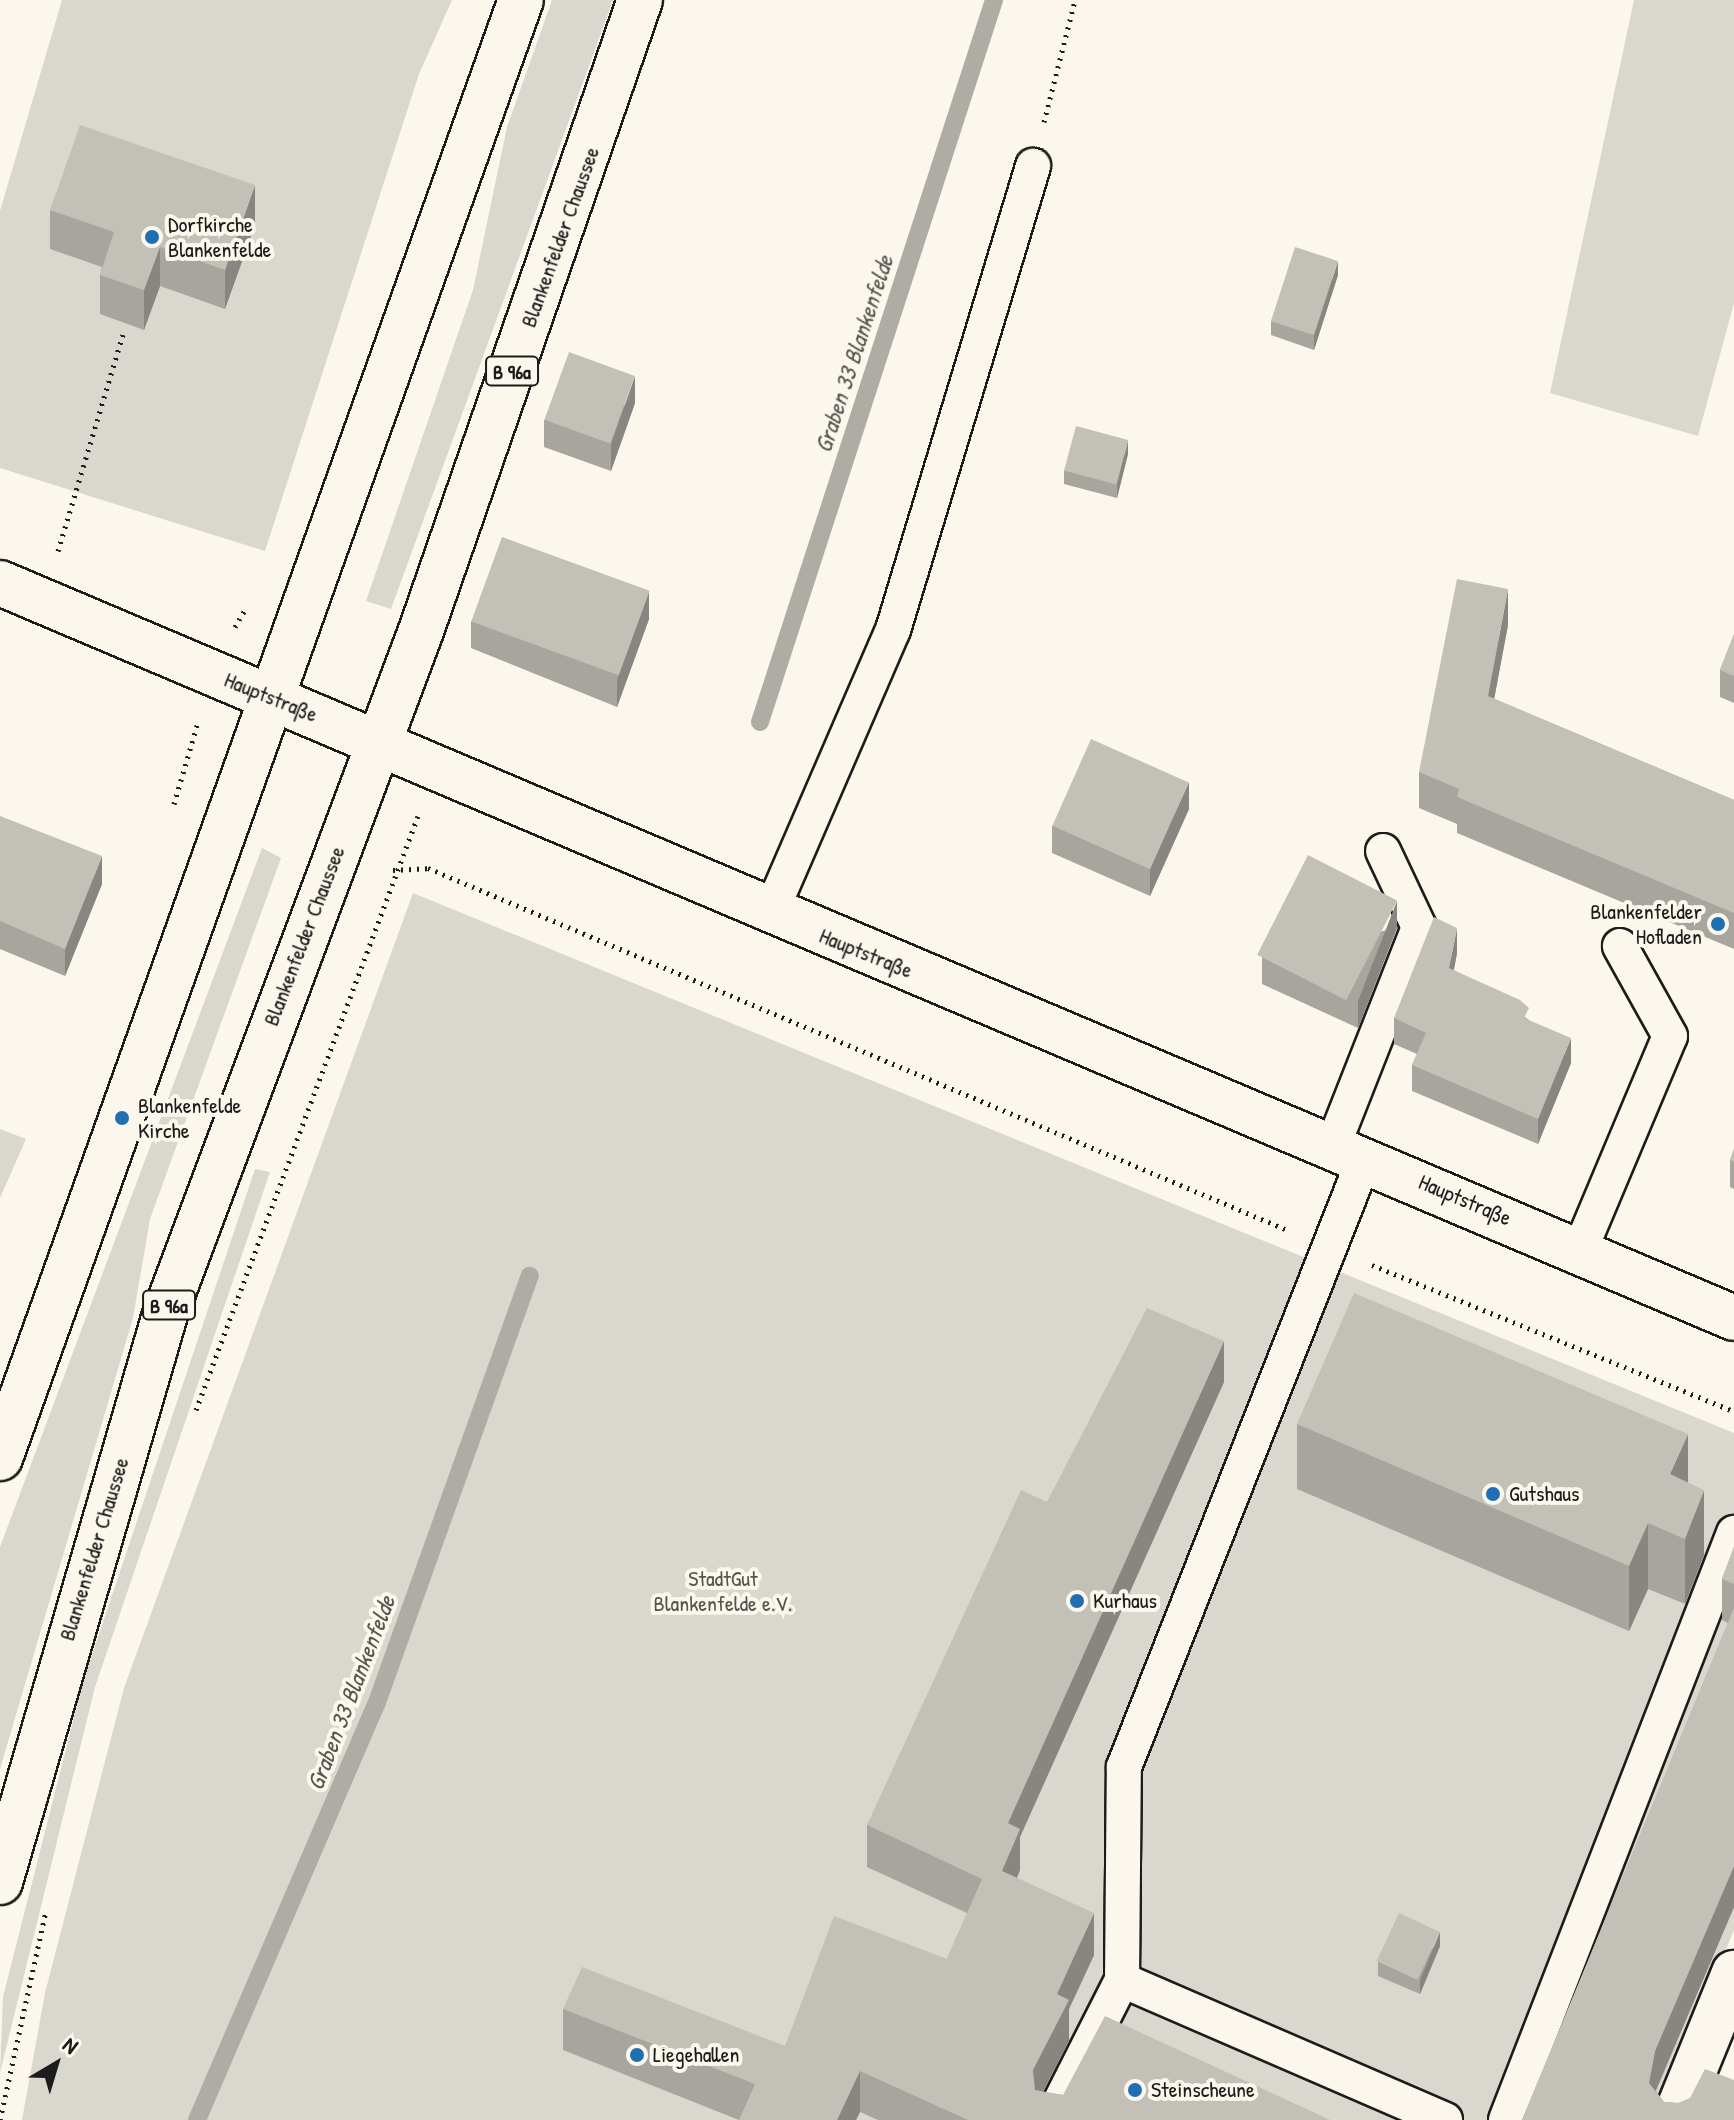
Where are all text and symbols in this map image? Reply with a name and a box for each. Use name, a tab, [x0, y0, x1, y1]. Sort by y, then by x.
street label: Blankenfelder Chaussee	[515, 143, 605, 331]
place label: Dorfkirche Blankenfelde	[168, 211, 271, 262]
marker: Dorfkirche Blankenfelde	[143, 228, 161, 246]
water label: Graben 33 Blankenfelde	[809, 252, 899, 456]
road number: B 96a	[484, 355, 540, 387]
street label: Hauptstraße	[221, 666, 321, 728]
street label: Blankenfelder Chaussee	[258, 843, 350, 1029]
place label: Blankenfelder Hofladen	[1590, 898, 1702, 950]
marker: Blankenfelder Hofladen	[1709, 915, 1727, 933]
street label: Hauptstraße	[816, 922, 916, 984]
place label: Blankenfelde Kirche	[138, 1092, 241, 1144]
marker: Blankenfelde Kirche	[113, 1109, 131, 1127]
street label: Hauptstraße	[1415, 1169, 1515, 1231]
road number: B 96a	[141, 1289, 197, 1321]
street label: Blankenfelder Chaussee	[54, 1454, 134, 1644]
place label: Gutshaus	[1509, 1481, 1580, 1507]
marker: Gutshaus	[1484, 1485, 1502, 1503]
park label: StadtGut Blankenfelde e.V.	[654, 1565, 792, 1616]
place label: Kurhaus	[1093, 1588, 1157, 1614]
water label: Graben 33 Blankenfelde	[301, 1592, 401, 1794]
marker: Kurhaus	[1068, 1592, 1086, 1610]
north arrow	[16, 2024, 96, 2104]
text: N	[57, 2030, 85, 2061]
place label: Liegehallen	[653, 2042, 739, 2068]
marker: Liegehallen	[628, 2046, 646, 2064]
place label: Steinscheune	[1151, 2077, 1255, 2103]
marker: Steinscheune	[1126, 2081, 1144, 2099]

